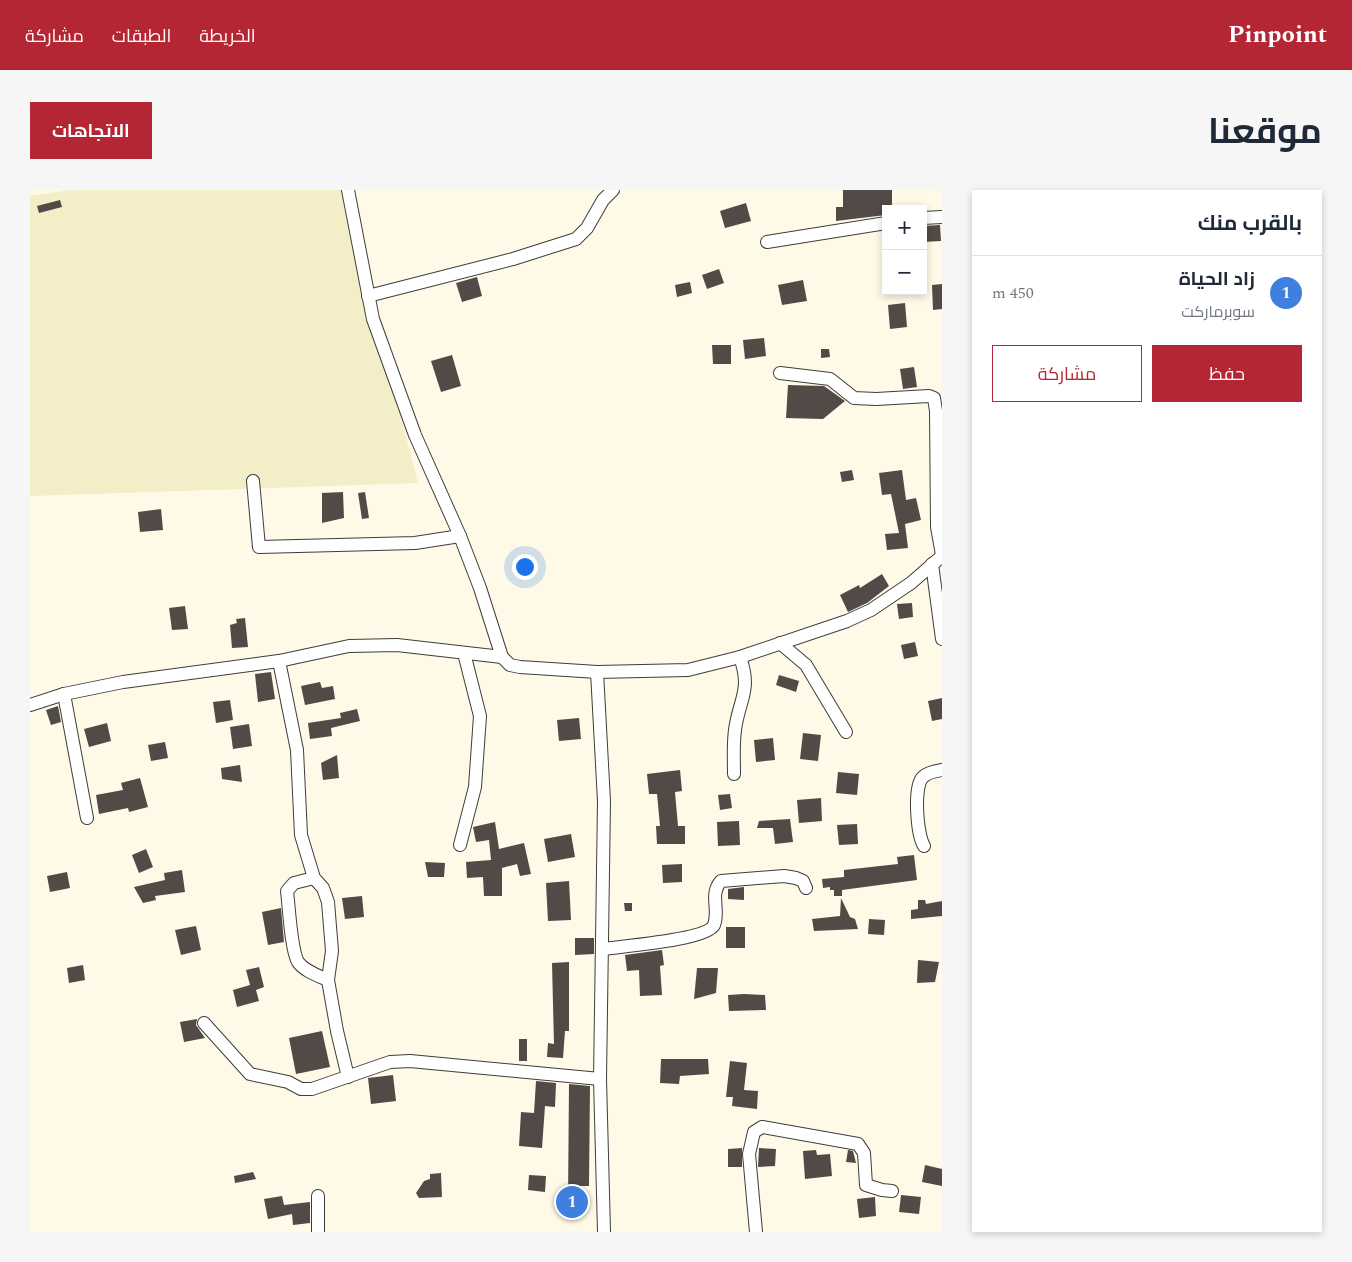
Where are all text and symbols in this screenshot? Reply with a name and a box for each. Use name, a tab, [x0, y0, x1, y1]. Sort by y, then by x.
text: Pinpoint	[1228, 17, 1327, 53]
text: مشاركة	[25, 23, 84, 50]
text: الطبقات	[112, 23, 171, 50]
text: الخريطة	[199, 23, 256, 50]
button: الاتجاهات	[30, 102, 152, 159]
text: موقعنا	[1208, 106, 1322, 159]
map controls	[882, 205, 927, 295]
button: +	[882, 205, 927, 250]
text: بالقرب منك	[1198, 208, 1302, 240]
button: −	[882, 250, 927, 295]
text: زاد الحياة	[1179, 265, 1255, 294]
text: 450 m	[992, 281, 1034, 305]
text: 1	[1282, 281, 1291, 305]
text: سوبرماركت	[1181, 300, 1255, 324]
button: مشاركة	[992, 345, 1142, 402]
button: حفظ	[1152, 345, 1302, 402]
your location	[512, 554, 538, 580]
pin: 1	[556, 1183, 588, 1221]

